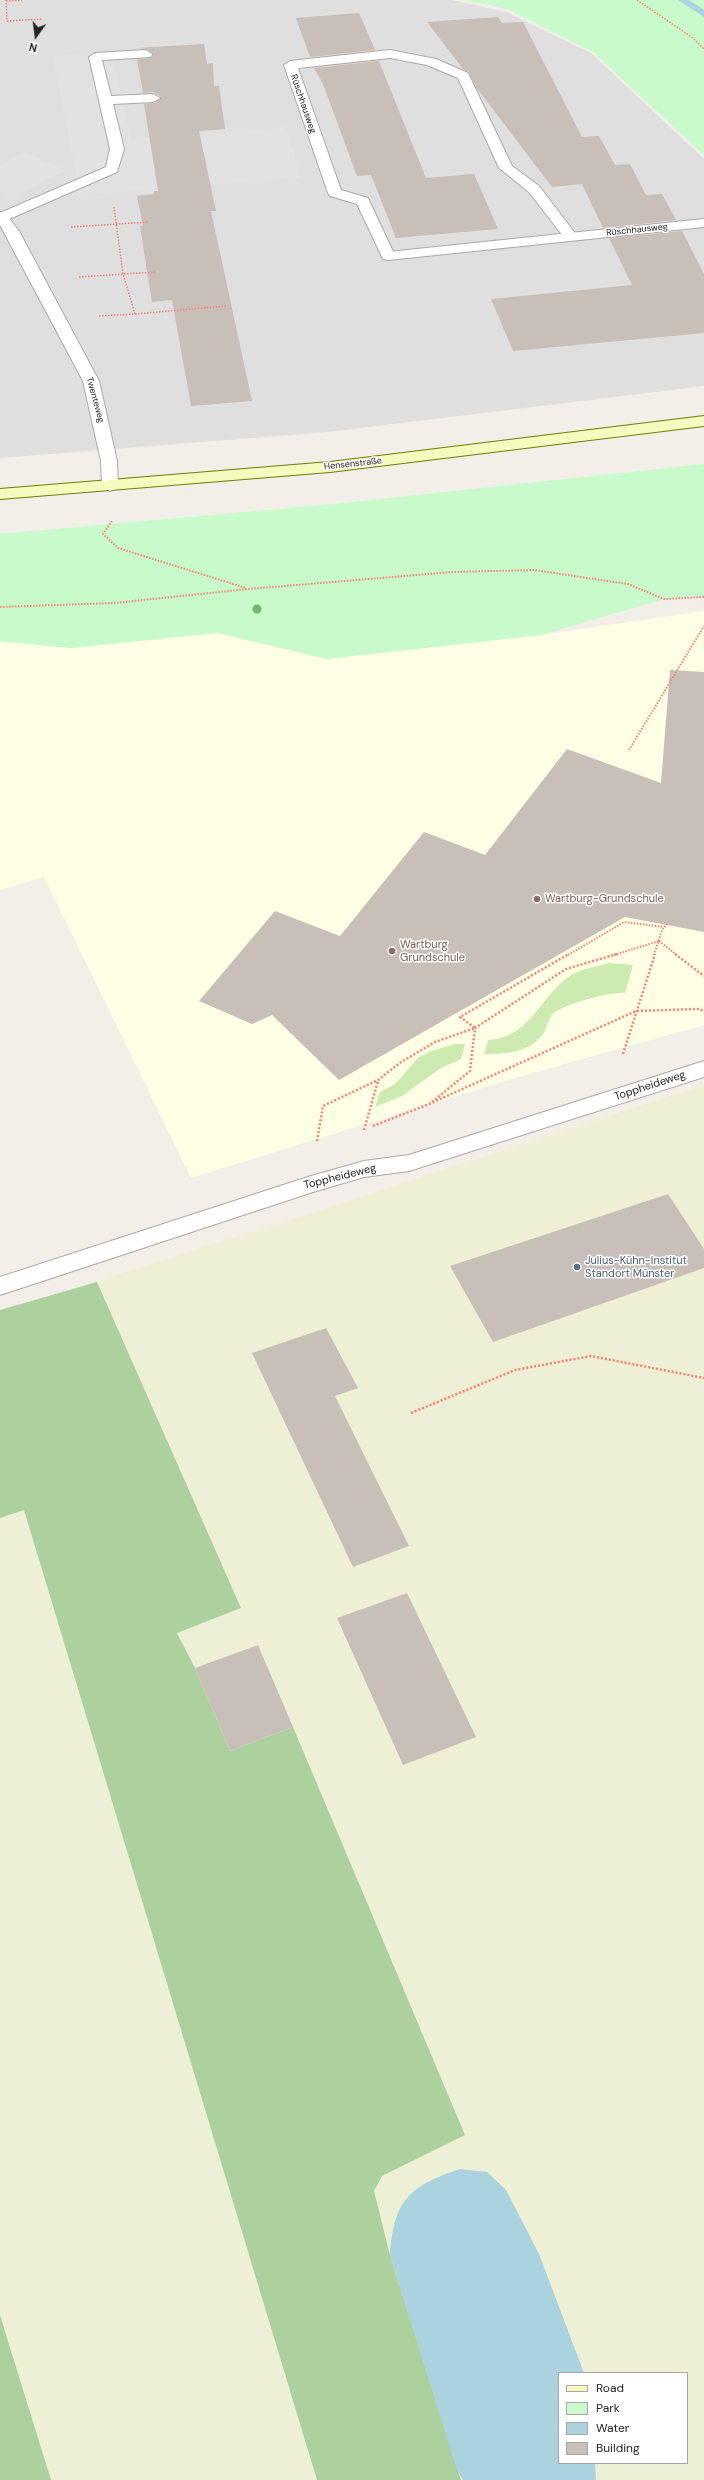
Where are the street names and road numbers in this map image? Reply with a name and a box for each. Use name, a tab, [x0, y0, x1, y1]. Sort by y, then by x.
street label: Rüschhausweg	[288, 73, 318, 135]
street label: Rüschhausweg	[606, 221, 668, 239]
street label: Twenteweg	[84, 376, 106, 424]
street label: Hensenstraße	[323, 456, 383, 472]
street label: Toppheideweg	[613, 1068, 687, 1104]
street label: Toppheideweg	[302, 1162, 378, 1192]

